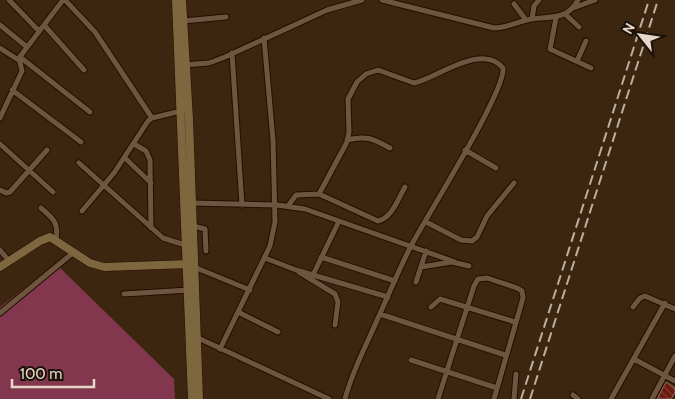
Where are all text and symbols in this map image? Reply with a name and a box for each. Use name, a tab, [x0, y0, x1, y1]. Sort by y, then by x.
north arrow	[615, 10, 665, 60]
text: N	[618, 20, 639, 37]
scale bar	[12, 356, 95, 388]
text: 100 m	[20, 365, 62, 383]

